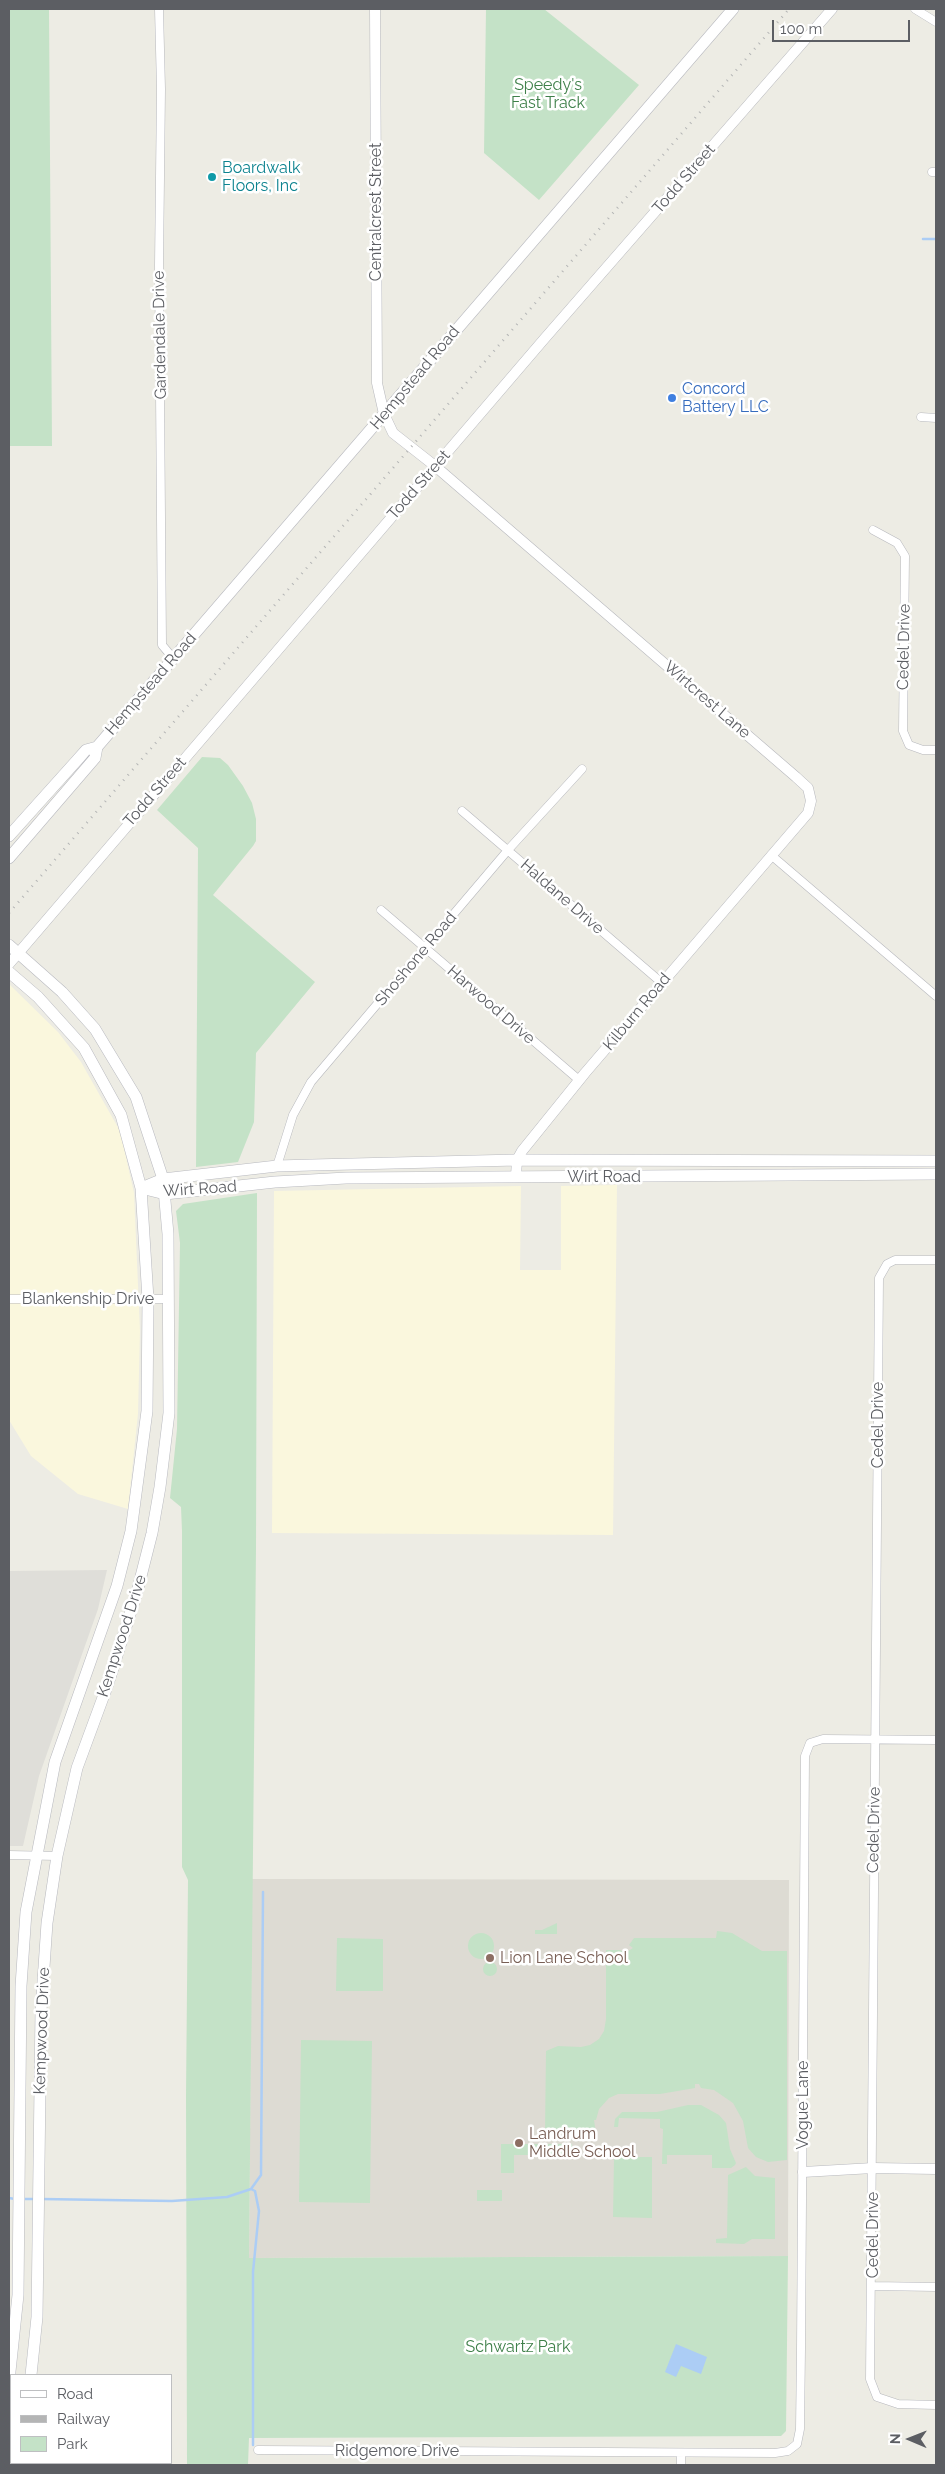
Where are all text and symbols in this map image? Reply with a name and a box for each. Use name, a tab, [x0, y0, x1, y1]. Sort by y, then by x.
scale bar	[775, 10, 912, 42]
text: 100 m	[780, 20, 822, 38]
park label: Speedy's Fast Track	[511, 75, 585, 113]
street label: Todd Street	[649, 140, 719, 218]
street label: Centralcrest Street	[366, 143, 386, 281]
place label: Boardwalk Floors, Inc	[222, 158, 301, 196]
marker: Boardwalk Floors, Inc	[206, 171, 218, 183]
street label: Gardendale Drive	[149, 270, 171, 400]
street label: Hempstead Road	[366, 322, 464, 434]
place label: Concord Battery LLC	[682, 379, 769, 417]
marker: Concord Battery LLC	[666, 392, 678, 404]
street label: Todd Street	[384, 446, 454, 524]
street label: Cedel Drive	[894, 604, 914, 690]
street label: Hempstead Road	[101, 629, 201, 739]
street label: Wirtcrest Lane	[660, 657, 754, 743]
street label: Todd Street	[120, 753, 190, 831]
street label: Haldane Drive	[516, 855, 608, 939]
street label: Shoshone Road	[371, 908, 461, 1010]
street label: Harwood Drive	[443, 962, 539, 1048]
street label: Kilburn Road	[599, 969, 675, 1055]
street label: Wirt Road	[567, 1167, 641, 1187]
street label: Wirt Road	[163, 1177, 237, 1201]
street label: Blankenship Drive	[22, 1289, 154, 1309]
street label: Cedel Drive	[868, 1382, 888, 1468]
street label: Kempwood Drive	[93, 1572, 151, 1700]
street label: Cedel Drive	[864, 1787, 884, 1873]
place label: Lion Lane School	[500, 1948, 628, 1968]
marker: Lion Lane School	[484, 1952, 496, 1964]
street label: Kempwood Drive	[30, 1967, 54, 2095]
street label: Vogue Lane	[793, 2061, 813, 2149]
place label: Landrum Middle School	[529, 2124, 635, 2162]
marker: Landrum Middle School	[513, 2137, 525, 2149]
street label: Cedel Drive	[863, 2192, 883, 2278]
park label: Schwartz Park	[466, 2337, 570, 2357]
legend	[10, 2374, 172, 2464]
text: Road	[57, 2385, 93, 2403]
text: Railway	[57, 2410, 110, 2428]
north arrow	[885, 2414, 935, 2464]
text: N	[887, 2433, 903, 2444]
text: Park	[57, 2435, 88, 2453]
street label: Ridgemore Drive	[335, 2441, 459, 2461]

